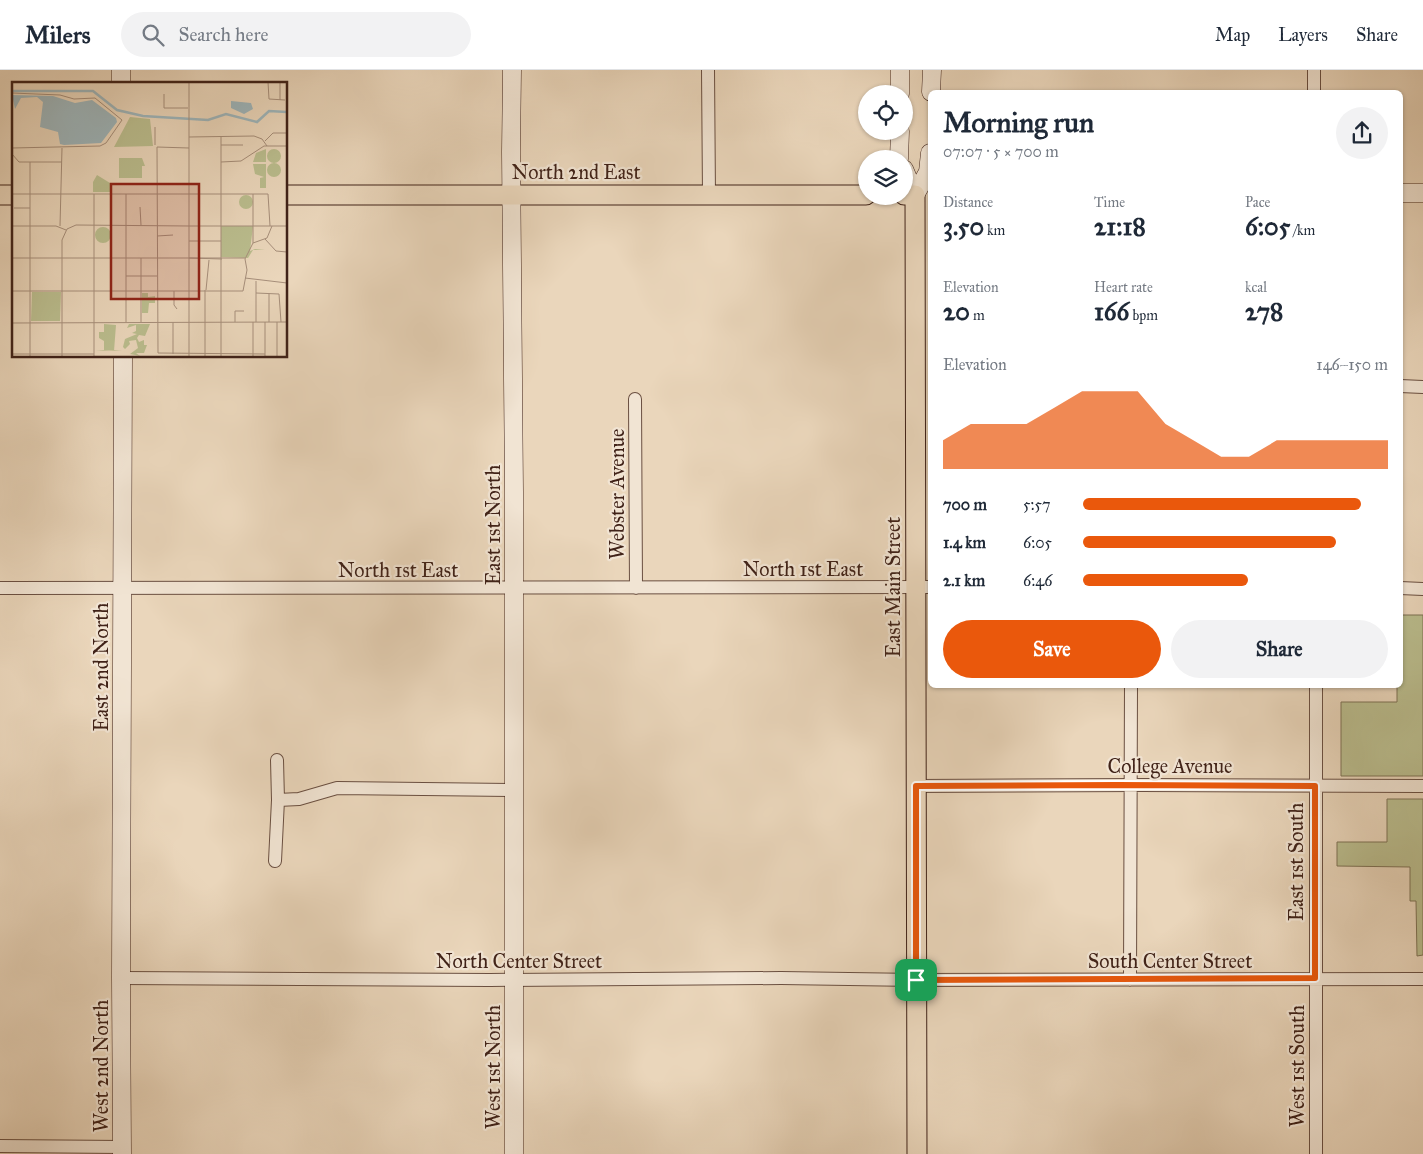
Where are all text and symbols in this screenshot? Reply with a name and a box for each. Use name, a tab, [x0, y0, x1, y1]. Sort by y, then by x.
search box	[121, 12, 471, 57]
text: Milers	[25, 20, 91, 50]
icon: search	[139, 21, 167, 49]
text: Search here	[179, 23, 268, 46]
text: Map	[1215, 24, 1250, 46]
text: Layers	[1278, 24, 1328, 46]
text: Share	[1356, 24, 1398, 46]
inset map	[12, 82, 288, 358]
map controls	[858, 85, 913, 205]
button: locate	[858, 85, 913, 140]
text: Morning run	[943, 105, 1094, 140]
button: share	[1336, 107, 1388, 159]
text: 07:07 · 5 × 700 m	[943, 142, 1059, 161]
button: layers	[858, 150, 913, 205]
street label: North 2nd East	[512, 160, 640, 184]
text: Distance	[943, 194, 993, 211]
text: Time	[1094, 194, 1125, 211]
text: Pace	[1245, 194, 1270, 211]
text: 3.50	[943, 211, 984, 242]
text: 21:18	[1094, 211, 1146, 242]
text: 6:05	[1245, 211, 1290, 242]
text: km	[984, 222, 1005, 239]
text: /km	[1290, 222, 1315, 239]
text: Elevation	[943, 279, 999, 296]
text: Heart rate	[1094, 279, 1153, 296]
text: kcal	[1245, 279, 1267, 296]
text: 20	[943, 296, 970, 327]
text: 166	[1094, 296, 1129, 327]
text: 278	[1245, 296, 1283, 327]
text: m	[970, 307, 985, 324]
text: bpm	[1129, 307, 1158, 324]
text: Elevation	[943, 355, 1007, 374]
text: 146–150 m	[1316, 355, 1388, 374]
street label: Webster Avenue	[605, 429, 629, 559]
street label: East 1st North	[481, 465, 505, 585]
text: 700 m	[943, 495, 987, 514]
text: 5:57	[1023, 495, 1050, 514]
street label: East Main Street	[881, 517, 905, 657]
text: 1.4 km	[943, 533, 986, 552]
text: 6:05	[1023, 533, 1052, 552]
street label: North 1st East	[743, 557, 863, 581]
street label: North 1st East	[338, 558, 458, 582]
text: 2.1 km	[943, 571, 985, 590]
text: 6:46	[1023, 571, 1052, 590]
street label: East 2nd North	[89, 603, 113, 731]
button: Save	[943, 620, 1161, 678]
button: Share	[1171, 620, 1388, 678]
street label: College Avenue	[1108, 754, 1232, 779]
street label: East 1st South	[1284, 803, 1308, 921]
street label: North Center Street	[436, 949, 602, 973]
street label: South Center Street	[1088, 949, 1252, 973]
pin	[895, 959, 937, 1001]
icon: arrive	[902, 966, 930, 994]
street label: West 2nd North	[89, 1000, 113, 1132]
street label: West 1st North	[481, 1005, 505, 1129]
street label: West 1st South	[1285, 1005, 1309, 1127]

